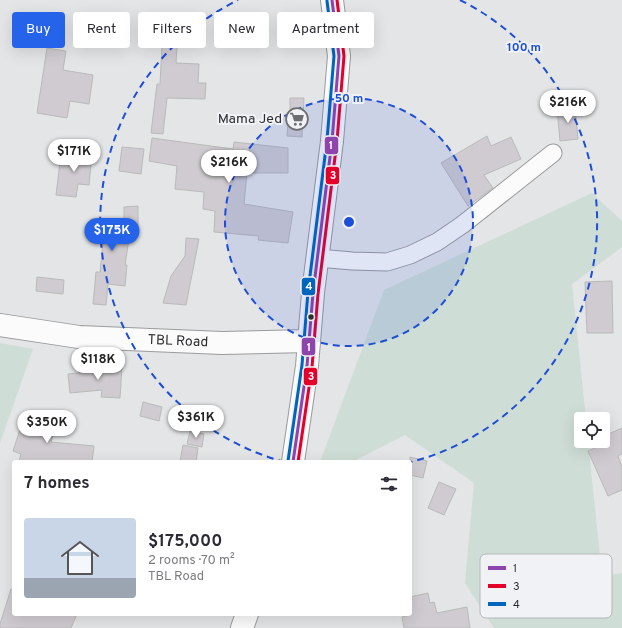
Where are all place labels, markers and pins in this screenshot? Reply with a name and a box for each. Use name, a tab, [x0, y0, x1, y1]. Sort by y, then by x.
pin: $216K	[540, 90, 596, 124]
supermarket icon: Mama Jed	[284, 106, 310, 132]
place label: Mama Jed	[218, 111, 282, 128]
pin: $171K	[46, 139, 102, 173]
pin: $216K	[201, 150, 257, 184]
centre of rings	[342, 215, 356, 229]
pin: $175K	[84, 218, 140, 252]
unlabelled marker	[306, 312, 316, 322]
pin: $118K	[70, 347, 126, 381]
pin: $361K	[168, 405, 224, 439]
pin: $350K	[19, 410, 75, 444]

